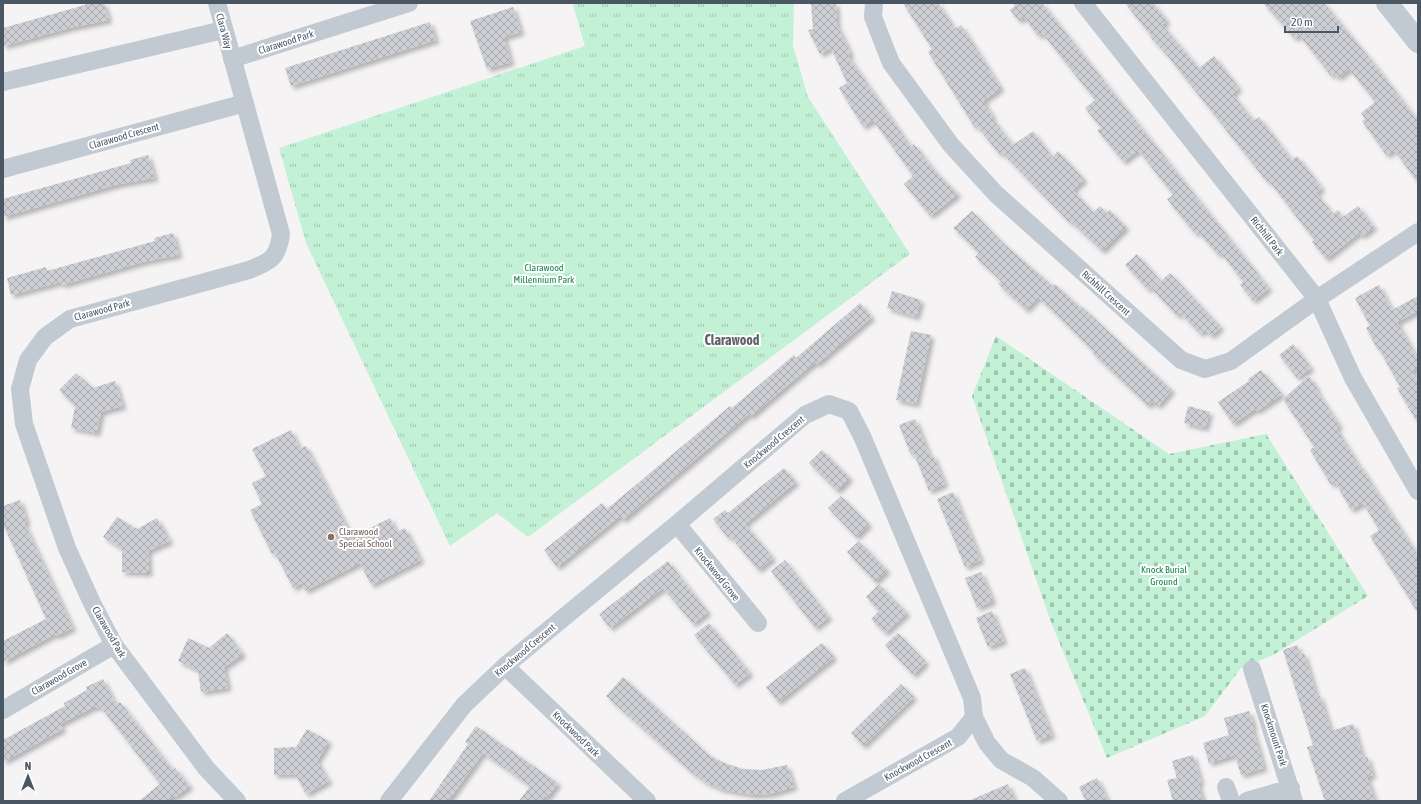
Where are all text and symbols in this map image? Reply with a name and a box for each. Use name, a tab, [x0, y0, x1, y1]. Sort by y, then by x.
scale bar	[1285, 8, 1338, 34]
street label: Clara Way	[214, 12, 234, 50]
text: 20 m	[1291, 15, 1313, 29]
street label: Clarawood Park	[257, 28, 316, 56]
street label: Clarawood Crescent	[88, 121, 160, 151]
street label: Richhill Park	[1248, 214, 1286, 258]
park label: Clarawood Millennium Park	[514, 262, 575, 285]
street label: Richhill Crescent	[1080, 268, 1132, 318]
street label: Clarawood Park	[73, 297, 132, 323]
district label: Clarawood	[705, 332, 760, 348]
street label: Knockwood Crescent	[742, 413, 807, 470]
place label: Clarawood Special School	[339, 526, 392, 549]
marker: Clarawood Special School	[326, 532, 336, 542]
street label: Knockwood Grove	[692, 545, 742, 603]
park label: Knock Burial Ground	[1141, 564, 1187, 587]
street label: Clarawood Park	[90, 604, 128, 660]
street label: Knockwood Crescent	[493, 621, 558, 678]
street label: Clarawood Grove	[29, 657, 89, 697]
street label: Knockmount Park	[1259, 702, 1289, 768]
street label: Knockwood Park	[550, 709, 602, 759]
street label: Knockwood Crescent	[882, 737, 954, 783]
north arrow	[8, 756, 48, 796]
text: N	[25, 760, 31, 772]

